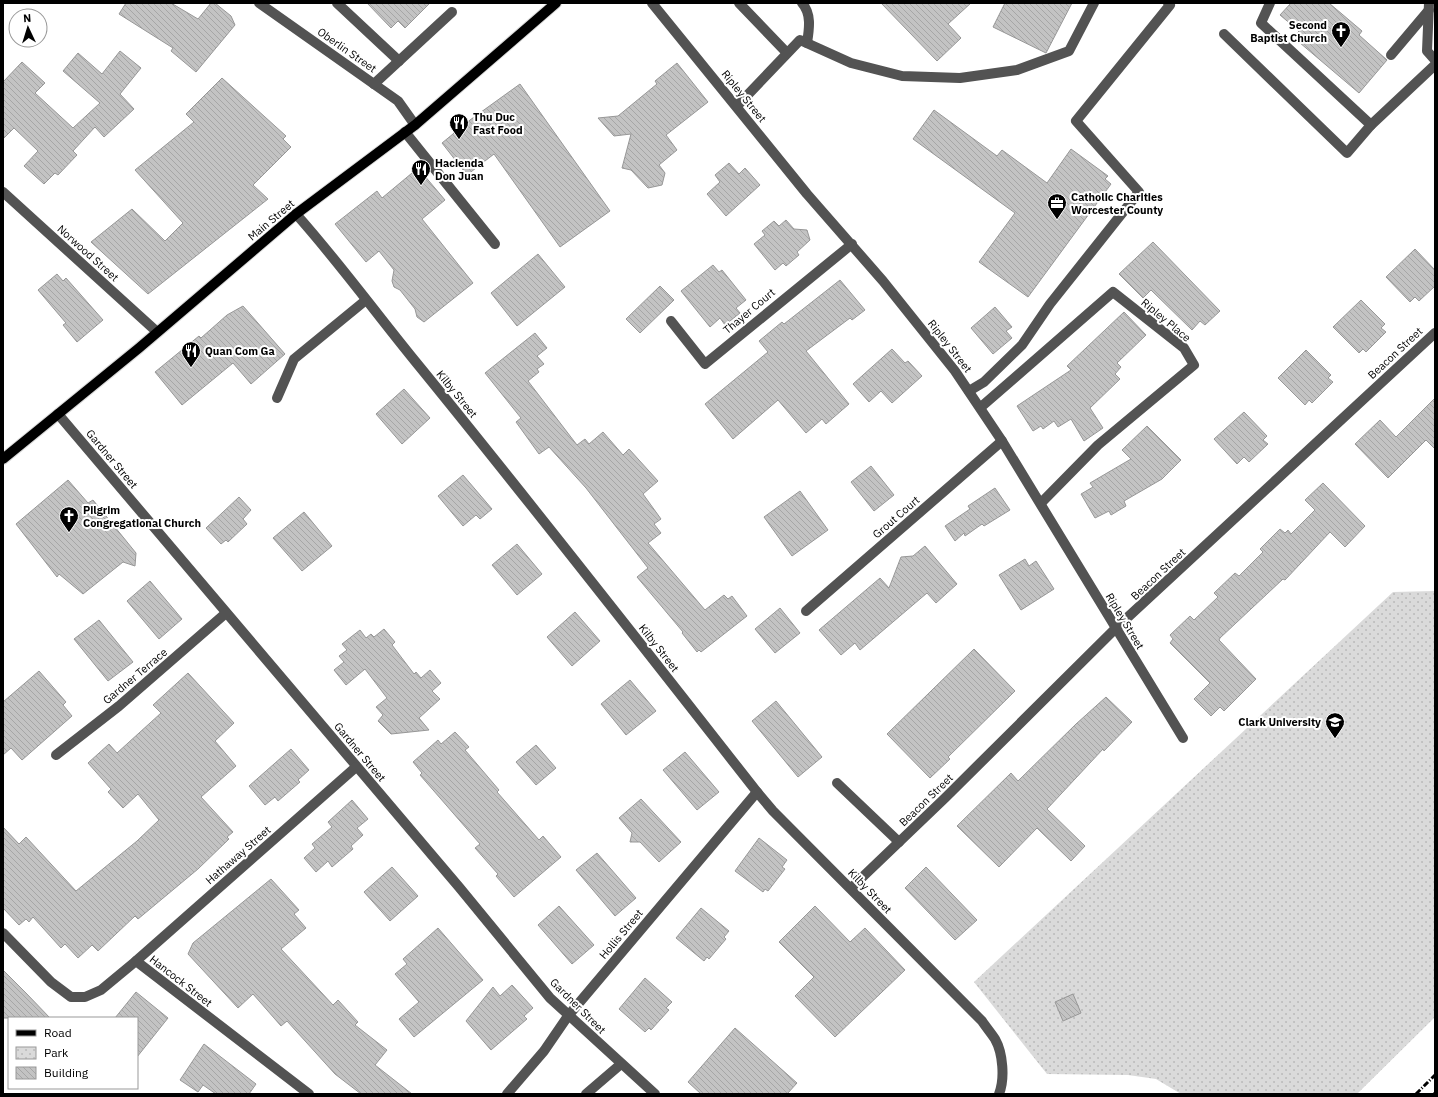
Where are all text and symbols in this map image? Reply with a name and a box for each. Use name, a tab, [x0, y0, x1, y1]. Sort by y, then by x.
north arrow	[8, 8, 48, 48]
text: N	[23, 11, 32, 25]
place label: Second Baptist Church	[1250, 18, 1327, 45]
church icon: Second Baptist Church	[1330, 20, 1352, 48]
street label: Oberlin Street	[315, 24, 379, 76]
street label: Ripley Street	[719, 67, 769, 125]
place label: Thu Duc Fast Food	[473, 110, 523, 137]
restaurant icon: Thu Duc Fast Food	[448, 112, 470, 140]
place label: Hacienda Don Juan	[435, 156, 484, 183]
restaurant icon: Hacienda Don Juan	[410, 158, 432, 186]
place label: Catholic Charities Worcester County	[1071, 190, 1163, 217]
office icon: Catholic Charities Worcester County	[1046, 192, 1068, 220]
street label: Main Street	[245, 196, 297, 244]
street label: Norwood Street	[54, 222, 122, 284]
street label: Thayer Court	[720, 285, 778, 337]
street label: Ripley Place	[1138, 295, 1194, 345]
street label: Ripley Street	[925, 317, 975, 375]
street label: Beacon Street	[1365, 324, 1425, 382]
restaurant icon: Quan Com Ga	[180, 340, 202, 368]
place label: Quan Com Ga	[205, 344, 275, 358]
street label: Kilby Street	[434, 367, 481, 421]
street label: Gardner Street	[83, 427, 141, 492]
street label: Grout Court	[870, 493, 922, 541]
place label: Pilgrim Congregational Church	[83, 503, 201, 530]
church icon: Pilgrim Congregational Church	[58, 505, 80, 533]
street label: Beacon Street	[1128, 545, 1188, 603]
street label: Ripley Street	[1103, 590, 1147, 652]
street label: Kilby Street	[636, 621, 682, 675]
street label: Gardner Terrace	[100, 645, 170, 707]
school or university icon: Clark University	[1324, 711, 1346, 739]
place label: Clark University	[1238, 715, 1321, 729]
street label: Gardner Street	[331, 720, 389, 785]
street label: Beacon Street	[896, 771, 956, 829]
street label: Hathaway Street	[202, 823, 274, 887]
street label: Kilby Street	[845, 866, 895, 917]
street label: Hollis Street	[596, 906, 646, 962]
street label: Hancock Street	[147, 952, 215, 1010]
street label: Gardner Street	[547, 975, 609, 1037]
legend	[8, 1017, 138, 1089]
text: Road	[44, 1025, 72, 1040]
text: Park	[44, 1045, 69, 1060]
text: Building	[44, 1065, 89, 1080]

